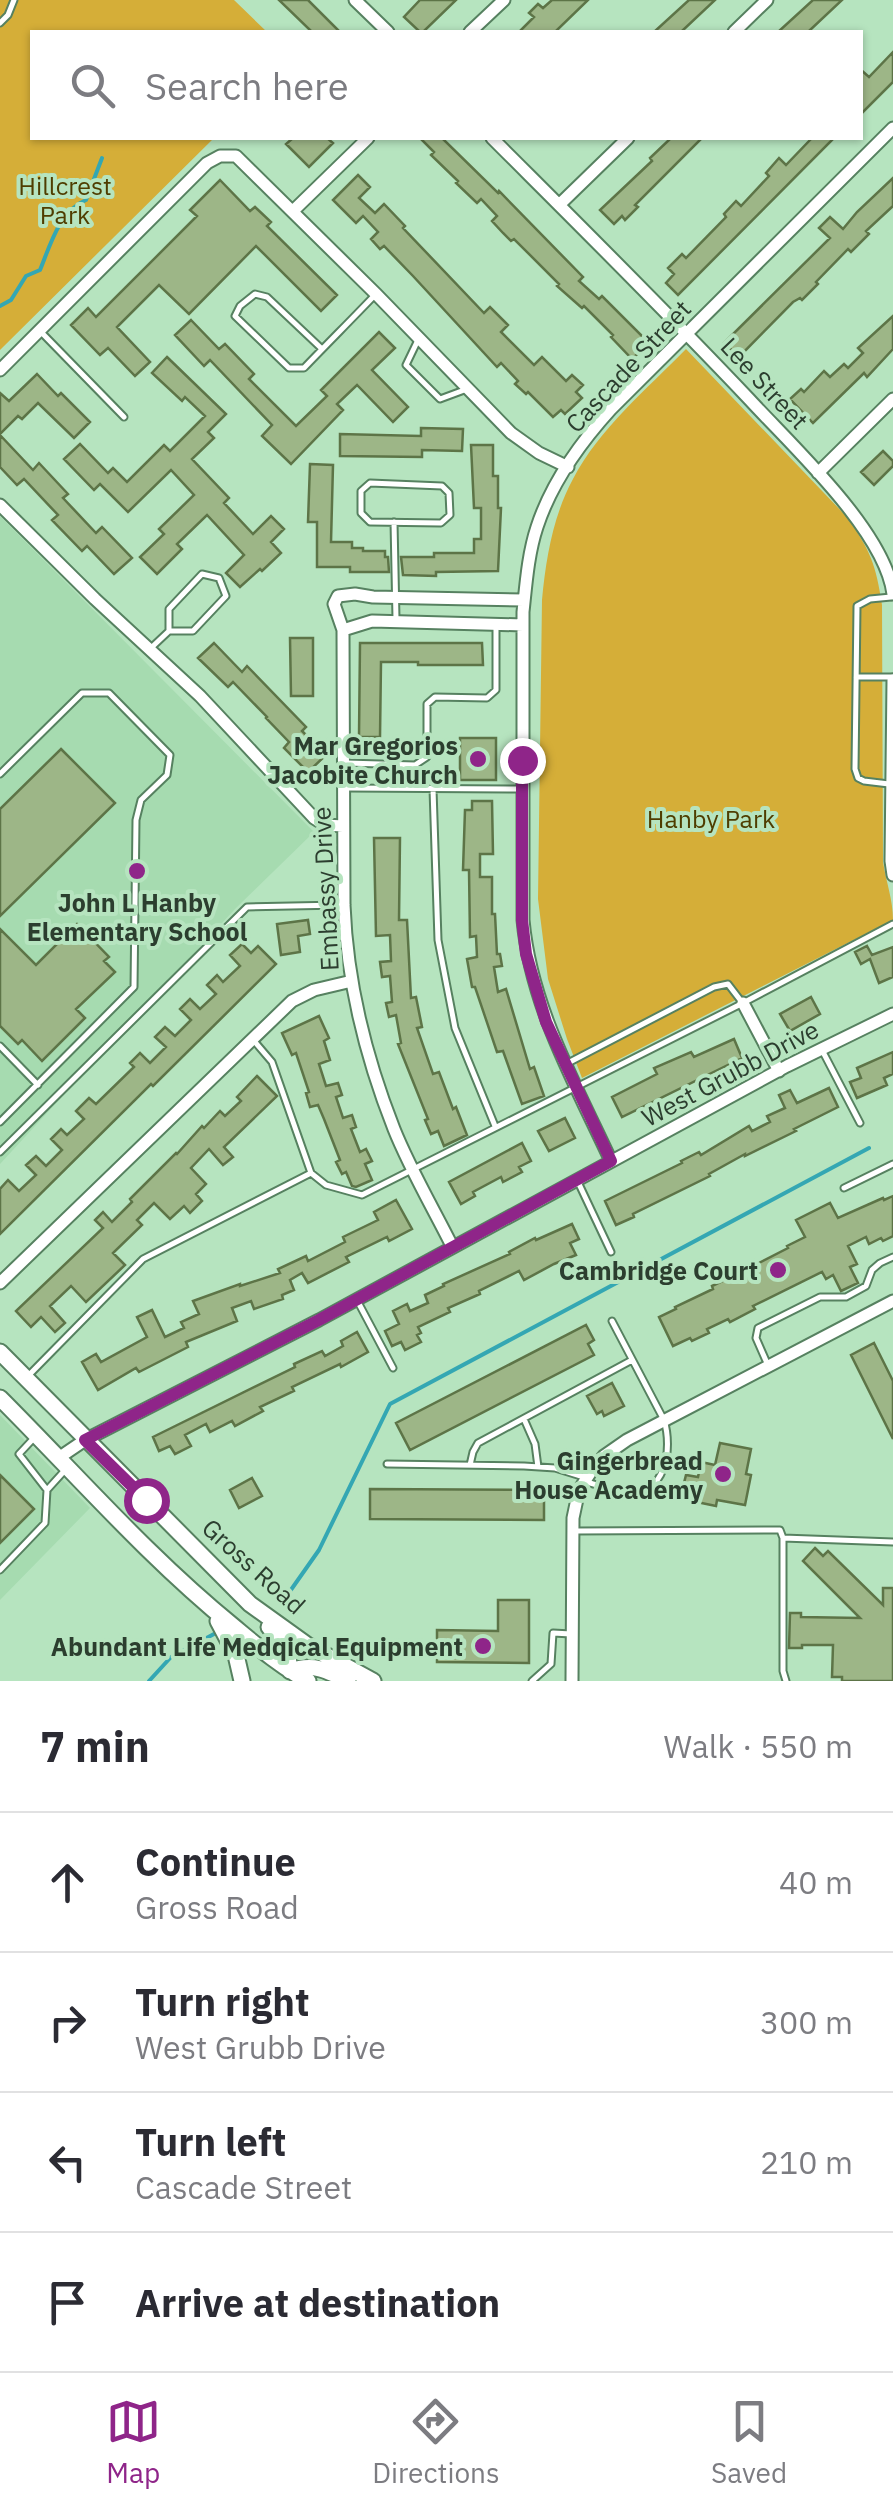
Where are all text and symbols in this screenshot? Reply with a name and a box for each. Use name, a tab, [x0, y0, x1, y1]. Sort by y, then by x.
search box	[30, 30, 863, 140]
icon: search	[65, 58, 120, 113]
text: Search here	[145, 61, 349, 110]
park label: Hillcrest Park	[18, 169, 112, 231]
street label: Cascade Street	[558, 293, 698, 439]
street label: Lee Street	[714, 330, 816, 436]
place label: Mar Gregorios Jacobite Church	[267, 729, 458, 791]
route end	[500, 738, 546, 784]
marker: Mar Gregorios Jacobite Church	[467, 748, 489, 770]
park label: Hanby Park	[647, 802, 775, 835]
street label: Embassy Drive	[304, 806, 346, 972]
marker: John L Hanby Elementary School	[126, 860, 148, 882]
place label: John L Hanby Elementary School	[27, 886, 248, 948]
street label: West Grubb Drive	[636, 1012, 824, 1134]
place label: Cambridge Court	[559, 1254, 758, 1287]
marker: Cambridge Court	[767, 1259, 789, 1281]
place label: Gingerbread House Academy	[514, 1444, 704, 1506]
marker: Gingerbread House Academy	[712, 1463, 734, 1485]
route start	[124, 1478, 170, 1524]
street label: Gross Road	[195, 1511, 313, 1621]
place label: Abundant Life Medqical Equipment	[51, 1630, 463, 1663]
marker: Abundant Life Medqical Equipment	[472, 1635, 494, 1657]
text: 7 min	[40, 1719, 150, 1774]
text: Walk · 550 m	[664, 1725, 853, 1767]
text: Continue	[135, 1837, 296, 1886]
icon: ahead	[40, 1855, 95, 1910]
text: 40 m	[779, 1861, 853, 1903]
text: Gross Road	[135, 1886, 299, 1928]
text: Turn right	[135, 1977, 310, 2026]
icon: right	[40, 1995, 95, 2050]
text: 300 m	[760, 2001, 853, 2043]
text: West Grubb Drive	[135, 2026, 386, 2068]
text: Turn left	[135, 2117, 286, 2166]
icon: left	[40, 2135, 95, 2190]
text: 210 m	[760, 2141, 853, 2183]
text: Cascade Street	[135, 2166, 352, 2208]
icon: arrive	[40, 2275, 95, 2330]
text: Arrive at destination	[135, 2278, 500, 2327]
tab: Map	[106, 2394, 161, 2491]
tab: Directions	[372, 2394, 500, 2491]
tab: Saved	[711, 2394, 787, 2491]

